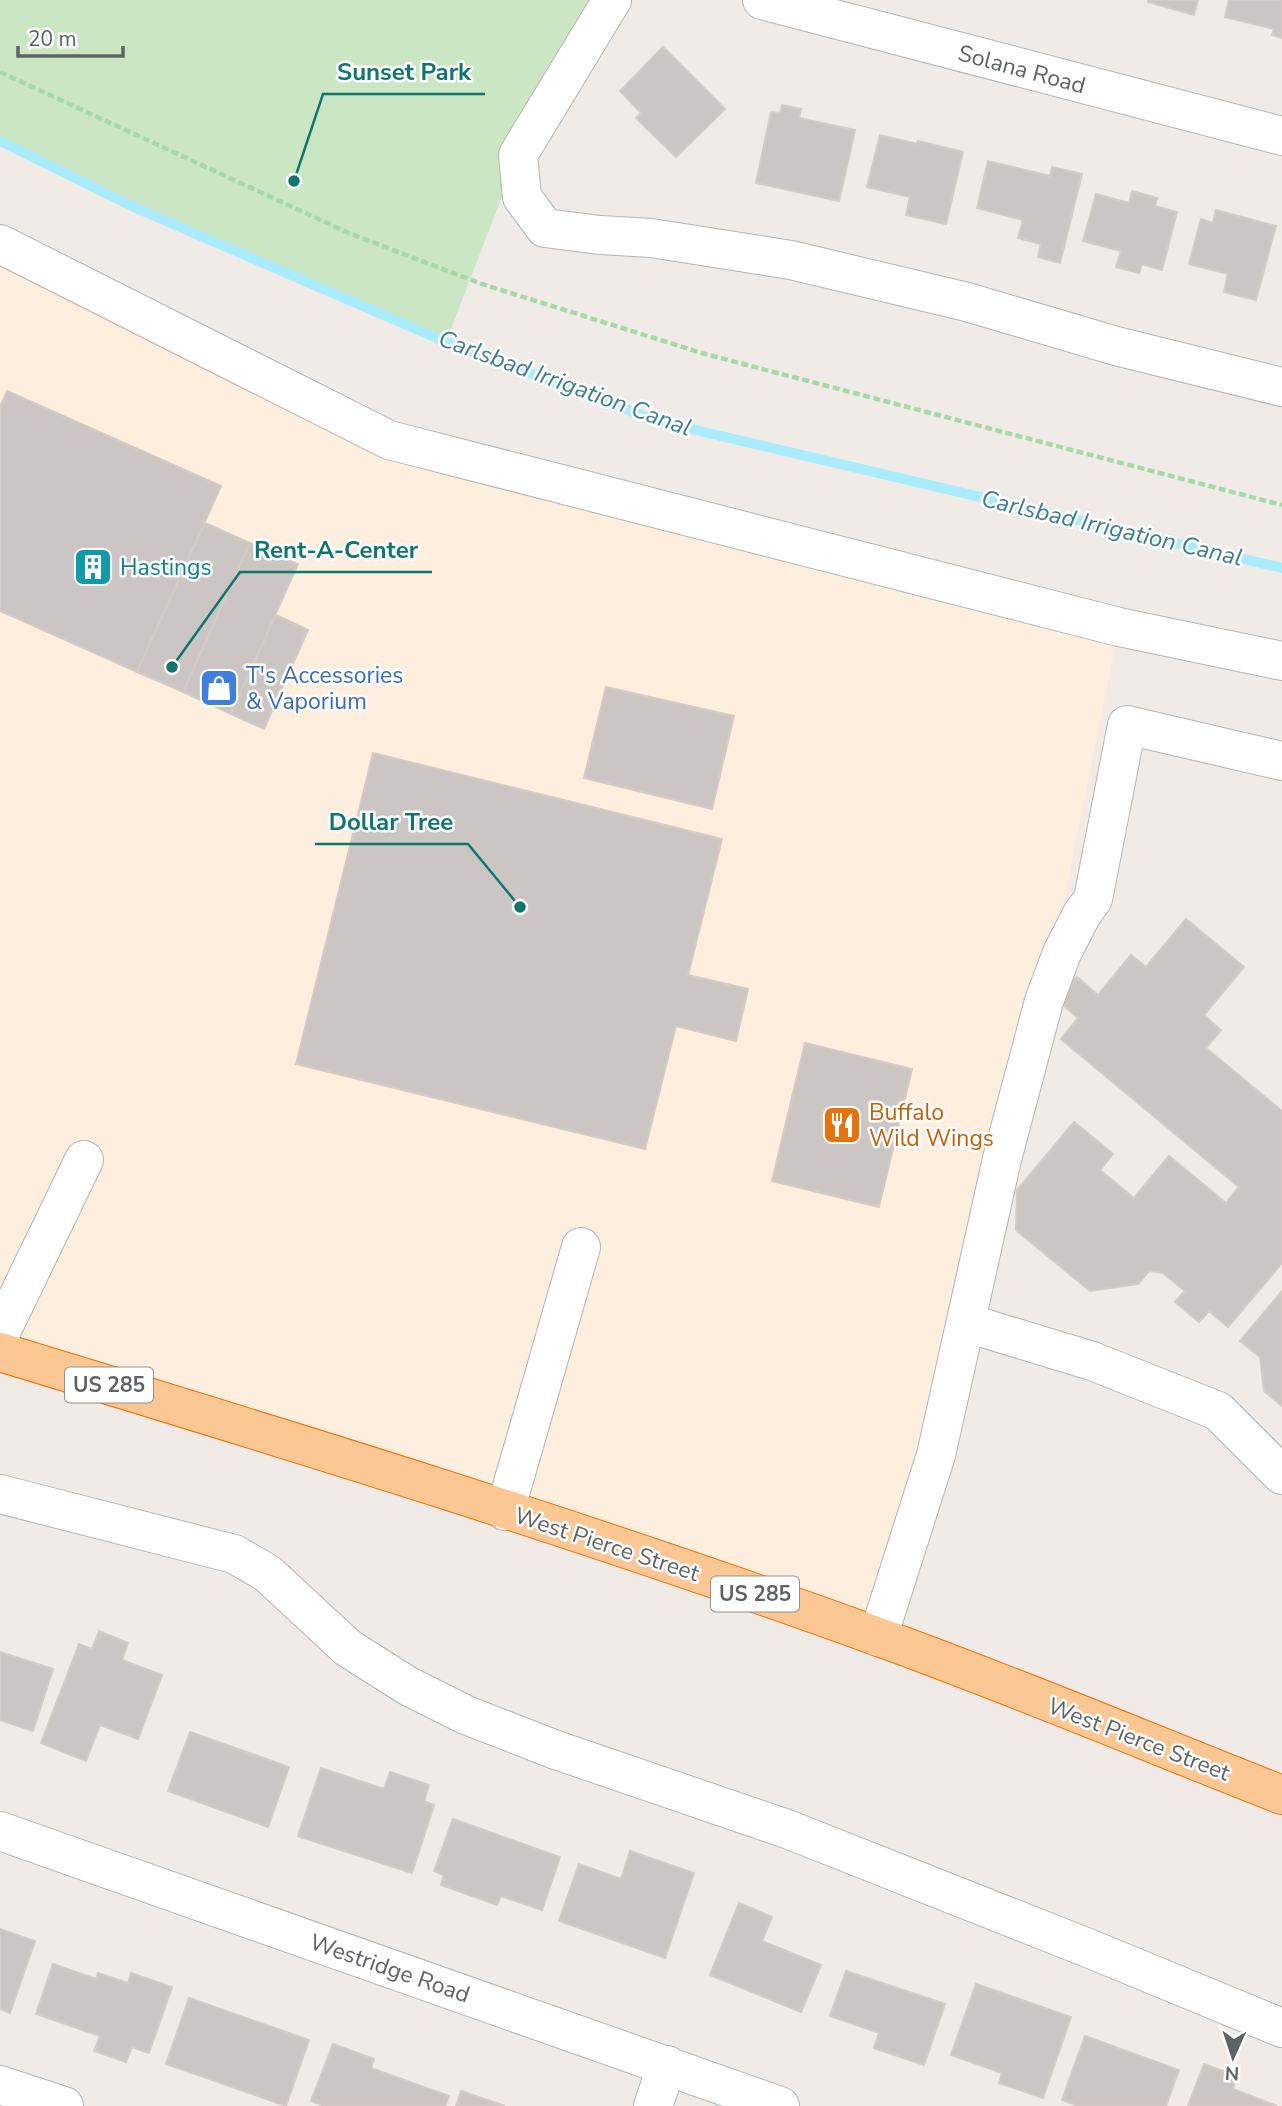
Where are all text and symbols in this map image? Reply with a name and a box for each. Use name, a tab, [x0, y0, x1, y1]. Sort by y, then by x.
scale bar	[18, 14, 122, 58]
text: 20 m	[28, 25, 77, 53]
street label: Solana Road	[955, 38, 1089, 101]
callout: Sunset Park	[323, 49, 485, 94]
text: Sunset Park	[337, 56, 472, 88]
water label: Carlsbad Irrigation Canal	[434, 322, 696, 444]
water label: Carlsbad Irrigation Canal	[978, 482, 1246, 574]
callout: Rent-A-Center	[240, 527, 432, 572]
text: Rent-A-Center	[254, 534, 419, 566]
building icon: Hastings	[72, 546, 114, 588]
place label: Hastings	[120, 552, 212, 583]
place label: T's Accessories & Vaporium	[246, 660, 403, 717]
shop icon: T's Accessories & Vaporium	[198, 667, 240, 709]
callout: Dollar Tree	[315, 799, 468, 844]
text: Dollar Tree	[329, 806, 453, 838]
place label: Buffalo Wild Wings	[869, 1097, 994, 1154]
restaurant icon: Buffalo Wild Wings	[821, 1104, 863, 1146]
road number: US 285	[65, 1368, 153, 1402]
street label: West Pierce Street	[510, 1500, 704, 1589]
road number: US 285	[711, 1576, 799, 1612]
street label: West Pierce Street	[1043, 1690, 1235, 1789]
street label: Westridge Road	[306, 1927, 474, 2010]
north arrow	[1198, 2022, 1268, 2092]
text: N	[1224, 2060, 1240, 2086]

